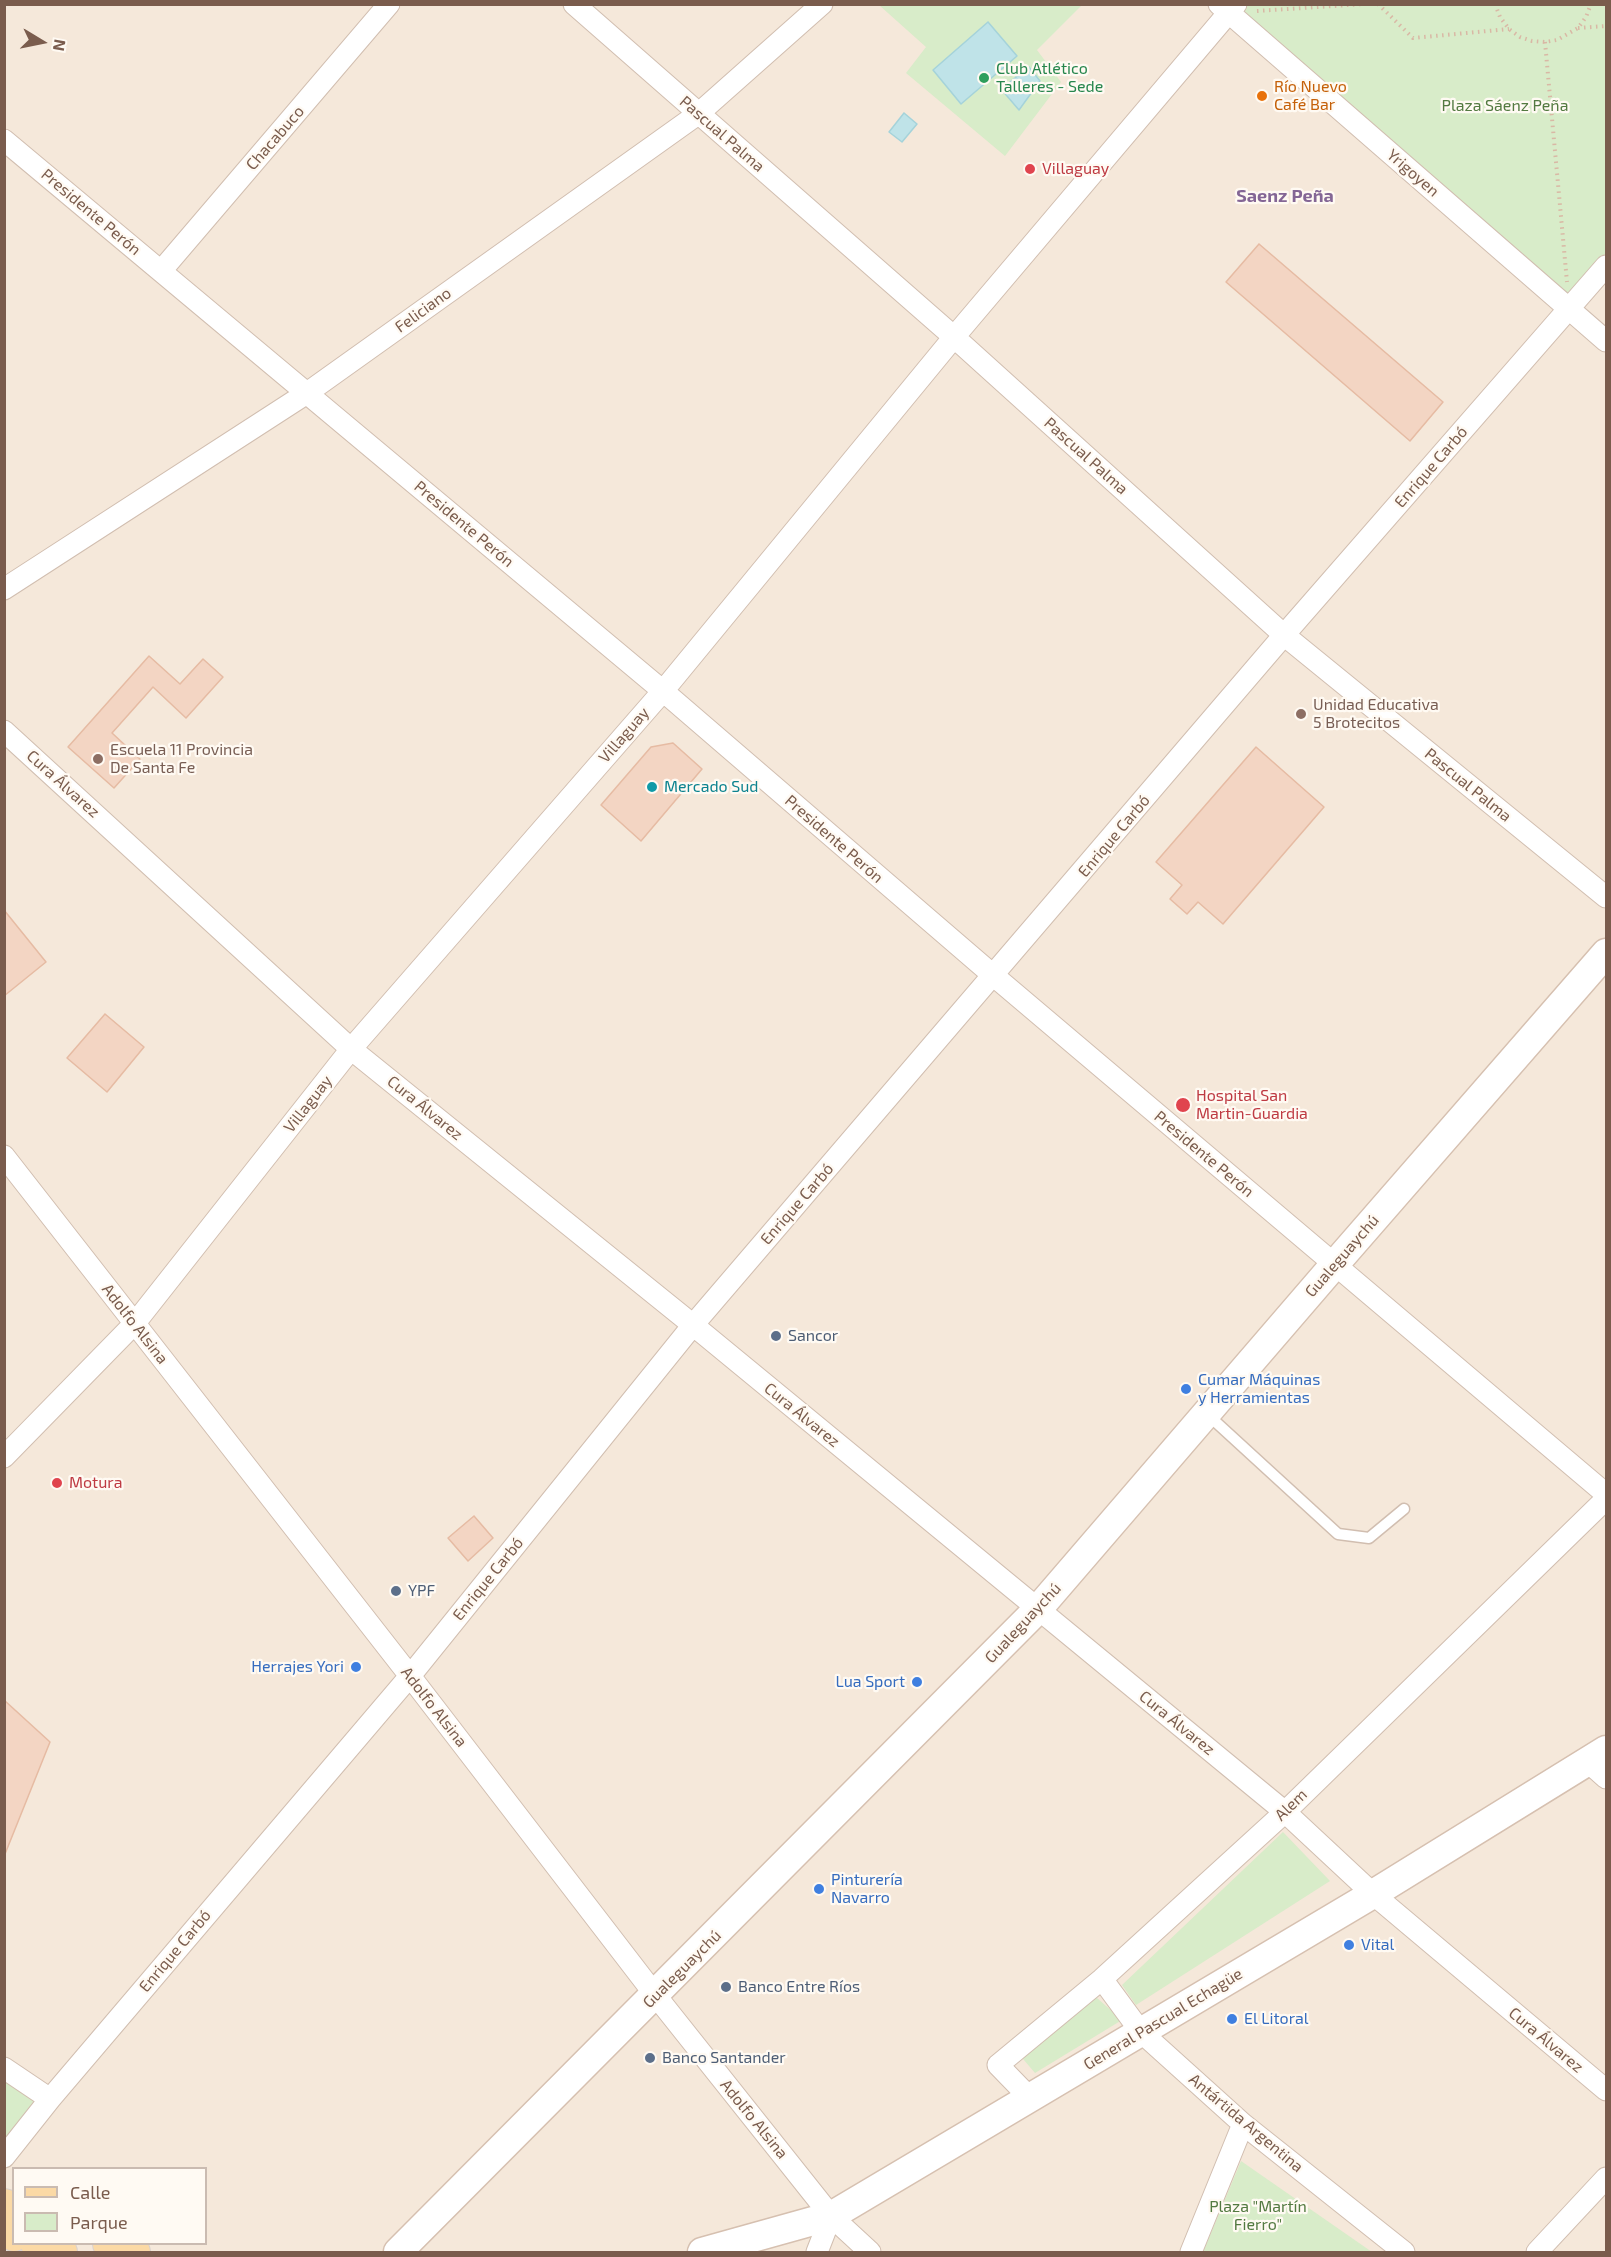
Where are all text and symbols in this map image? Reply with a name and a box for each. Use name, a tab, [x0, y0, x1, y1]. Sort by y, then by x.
north arrow	[12, 12, 72, 72]
text: N	[50, 38, 71, 53]
place label: Club Atlético Talleres - Sede	[996, 59, 1103, 97]
marker: Club Atlético Talleres - Sede	[977, 71, 991, 85]
place label: Río Nuevo Café Bar	[1274, 77, 1347, 115]
marker: Río Nuevo Café Bar	[1255, 89, 1269, 103]
street label: Pascual Palma	[676, 92, 768, 176]
park label: Plaza Sáenz Peña	[1442, 96, 1568, 116]
street label: Chacabuco	[242, 102, 308, 174]
street label: Yrigoyen	[1383, 145, 1443, 201]
place label: Villaguay	[1042, 159, 1109, 179]
marker: Villaguay	[1023, 162, 1037, 176]
street label: Presidente Perón	[37, 165, 145, 259]
district label: Saenz Peña	[1236, 185, 1334, 207]
street label: Feliciano	[391, 283, 455, 337]
street label: Pascual Palma	[1040, 413, 1132, 499]
street label: Enrique Carbó	[1390, 422, 1472, 512]
street label: Presidente Perón	[410, 477, 518, 571]
place label: Unidad Educativa 5 Brotecitos	[1313, 695, 1439, 733]
street label: Villaguay	[595, 703, 653, 767]
marker: Unidad Educativa 5 Brotecitos	[1294, 707, 1308, 721]
place label: Escuela 11 Provincia De Santa Fe	[110, 740, 253, 778]
street label: Pascual Palma	[1421, 744, 1515, 826]
street label: Cura Álvarez	[23, 746, 103, 822]
marker: Escuela 11 Provincia De Santa Fe	[91, 752, 105, 766]
place label: Mercado Sud	[664, 777, 759, 797]
marker: Mercado Sud	[645, 780, 659, 794]
street label: Presidente Perón	[781, 791, 887, 887]
street label: Enrique Carbó	[1074, 791, 1154, 881]
street label: Villaguay	[280, 1072, 336, 1136]
street label: Cura Álvarez	[383, 1072, 467, 1144]
place label: Hospital San Martin-Guardia	[1196, 1086, 1308, 1124]
marker: Hospital San Martin-Guardia	[1174, 1096, 1192, 1114]
street label: Presidente Perón	[1150, 1107, 1258, 1201]
street label: Enrique Carbó	[756, 1159, 838, 1249]
street label: Gualeguaychú	[1301, 1211, 1383, 1301]
street label: Adolfo Alsina	[98, 1280, 172, 1368]
place label: Sancor	[788, 1326, 838, 1346]
marker: Sancor	[769, 1329, 783, 1343]
place label: Cumar Máquinas y Herramientas	[1198, 1370, 1320, 1408]
street label: Cura Álvarez	[760, 1379, 844, 1451]
marker: Cumar Máquinas y Herramientas	[1179, 1382, 1193, 1396]
place label: Motura	[69, 1473, 123, 1493]
marker: Motura	[50, 1476, 64, 1490]
street label: Enrique Carbó	[449, 1533, 527, 1625]
street label: Gualeguaychú	[981, 1579, 1065, 1667]
place label: YPF	[408, 1581, 435, 1601]
marker: YPF	[389, 1584, 403, 1598]
place label: Herrajes Yori	[251, 1657, 344, 1677]
marker: Herrajes Yori	[349, 1660, 363, 1674]
street label: Adolfo Alsina	[397, 1663, 471, 1751]
place label: Lua Sport	[835, 1672, 905, 1692]
marker: Lua Sport	[910, 1675, 924, 1689]
street label: Cura Álvarez	[1135, 1687, 1219, 1759]
street label: Alem	[1271, 1785, 1311, 1825]
place label: Pinturería Navarro	[831, 1870, 903, 1908]
marker: Pinturería Navarro	[812, 1882, 826, 1896]
street label: Enrique Carbó	[135, 1906, 215, 1996]
street label: Gualeguaychú	[639, 1926, 725, 2012]
place label: Vital	[1361, 1935, 1394, 1955]
marker: Vital	[1342, 1938, 1356, 1952]
street label: General Pascual Echagüe	[1080, 1964, 1246, 2074]
place label: Banco Entre Ríos	[738, 1977, 860, 1997]
marker: Banco Entre Ríos	[719, 1980, 733, 1994]
street label: Cura Álvarez	[1505, 2003, 1587, 2077]
place label: El Litoral	[1244, 2009, 1309, 2029]
marker: El Litoral	[1225, 2012, 1239, 2026]
place label: Banco Santander	[662, 2048, 786, 2068]
marker: Banco Santander	[643, 2051, 657, 2065]
street label: Antártida Argentina	[1185, 2070, 1307, 2176]
street label: Adolfo Alsina	[716, 2076, 792, 2162]
legend	[12, 2167, 207, 2245]
text: Calle	[70, 2181, 111, 2203]
park label: Plaza "Martín Fierro"	[1209, 2197, 1307, 2235]
text: Parque	[70, 2211, 128, 2233]

